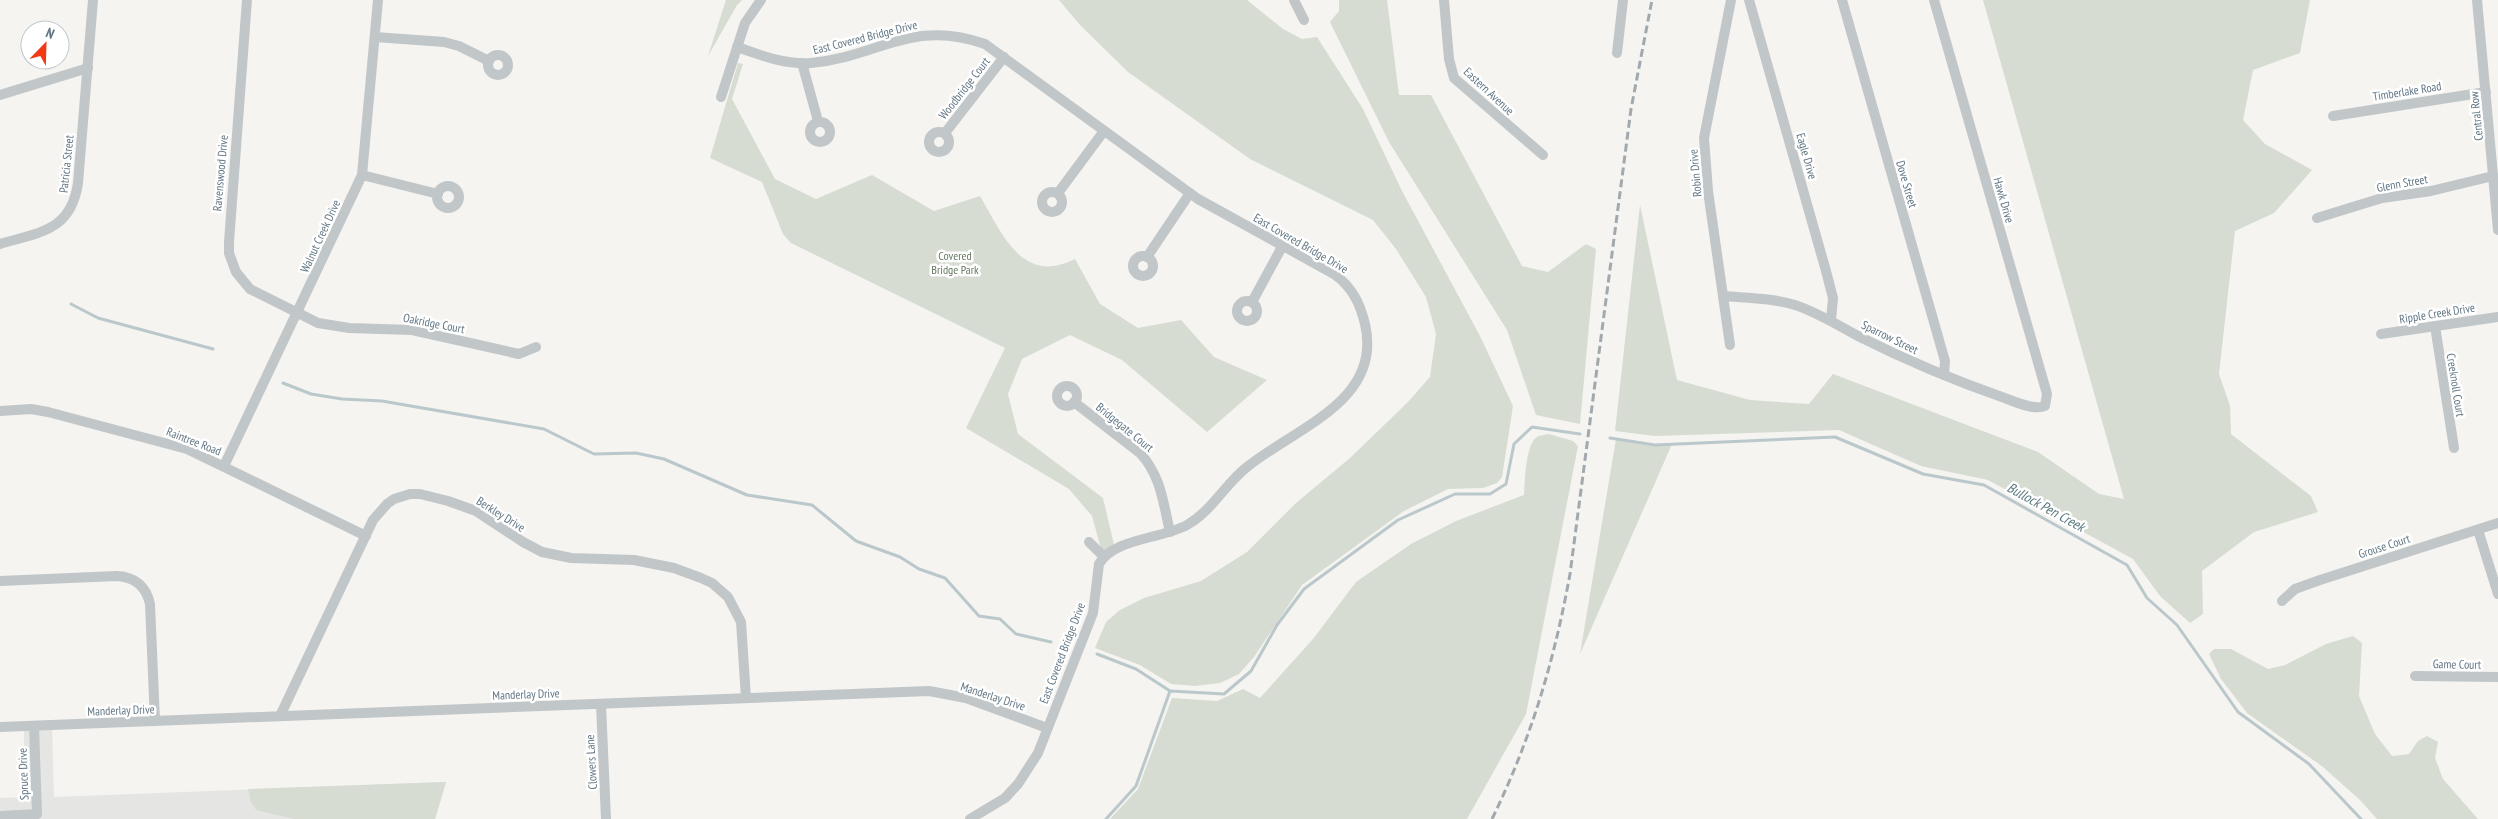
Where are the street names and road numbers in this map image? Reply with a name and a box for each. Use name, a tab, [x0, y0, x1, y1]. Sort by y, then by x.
street label: East Covered Bridge Drive	[811, 17, 919, 57]
street label: Woodbridge Court	[935, 53, 993, 122]
street label: Eastern Avenue	[1461, 64, 1517, 118]
street label: Timberlake Road	[2372, 78, 2442, 104]
street label: Central Row	[2466, 90, 2486, 141]
street label: Eagle Drive	[1793, 131, 1821, 181]
street label: Patricia Street	[56, 134, 77, 194]
street label: Ravenswood Drive	[209, 134, 231, 212]
street label: Robin Drive	[1685, 148, 1705, 198]
street label: Dove Street	[1893, 159, 1921, 210]
street label: Glenn Street	[2375, 171, 2429, 195]
street label: Hawk Drive	[1990, 175, 2018, 225]
street label: Walnut Creek Drive	[297, 197, 343, 275]
street label: East Covered Bridge Drive	[1251, 210, 1351, 276]
street label: Ripple Creek Drive	[2398, 300, 2476, 326]
street label: Oakridge Court	[402, 310, 467, 336]
street label: Sparrow Street	[1859, 317, 1921, 357]
street label: Creeknoll Court	[2444, 352, 2469, 419]
street label: Bridgegate Court	[1093, 399, 1157, 455]
street label: Raintree Road	[164, 424, 224, 458]
street label: Berkley Drive	[474, 493, 528, 535]
street label: Grouse Court	[2356, 530, 2412, 561]
street label: East Covered Bridge Drive	[1036, 600, 1088, 706]
street label: Game Court	[2433, 656, 2482, 672]
street label: Manderlay Drive	[959, 678, 1027, 714]
street label: Manderlay Drive	[492, 685, 560, 703]
street label: Manderlay Drive	[87, 701, 155, 719]
street label: Clowers Lane	[582, 734, 600, 790]
street label: Spruce Drive	[15, 748, 31, 800]

